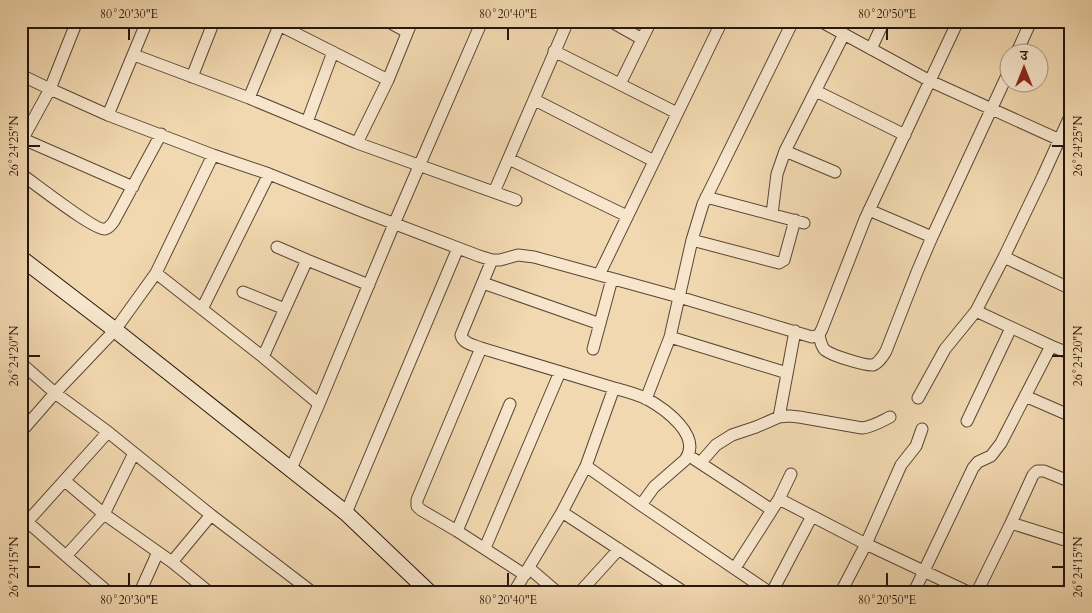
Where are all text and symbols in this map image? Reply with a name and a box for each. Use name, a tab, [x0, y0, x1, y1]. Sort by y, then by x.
text: 80°20'30"E	[100, 6, 158, 22]
text: 80°20'40"E	[479, 6, 537, 22]
text: 80°20'50"E	[858, 6, 916, 22]
north arrow	[1000, 42, 1050, 92]
text: उ	[1019, 46, 1028, 65]
text: 26°24'25"N	[6, 115, 22, 176]
text: 26°24'25"N	[1070, 115, 1086, 176]
text: 26°24'20"N	[6, 325, 22, 386]
text: 26°24'20"N	[1070, 325, 1086, 386]
text: 26°24'15"N	[6, 536, 22, 597]
text: 26°24'15"N	[1070, 536, 1086, 597]
text: 80°20'30"E	[100, 592, 158, 608]
text: 80°20'40"E	[479, 592, 537, 608]
text: 80°20'50"E	[858, 592, 916, 608]

